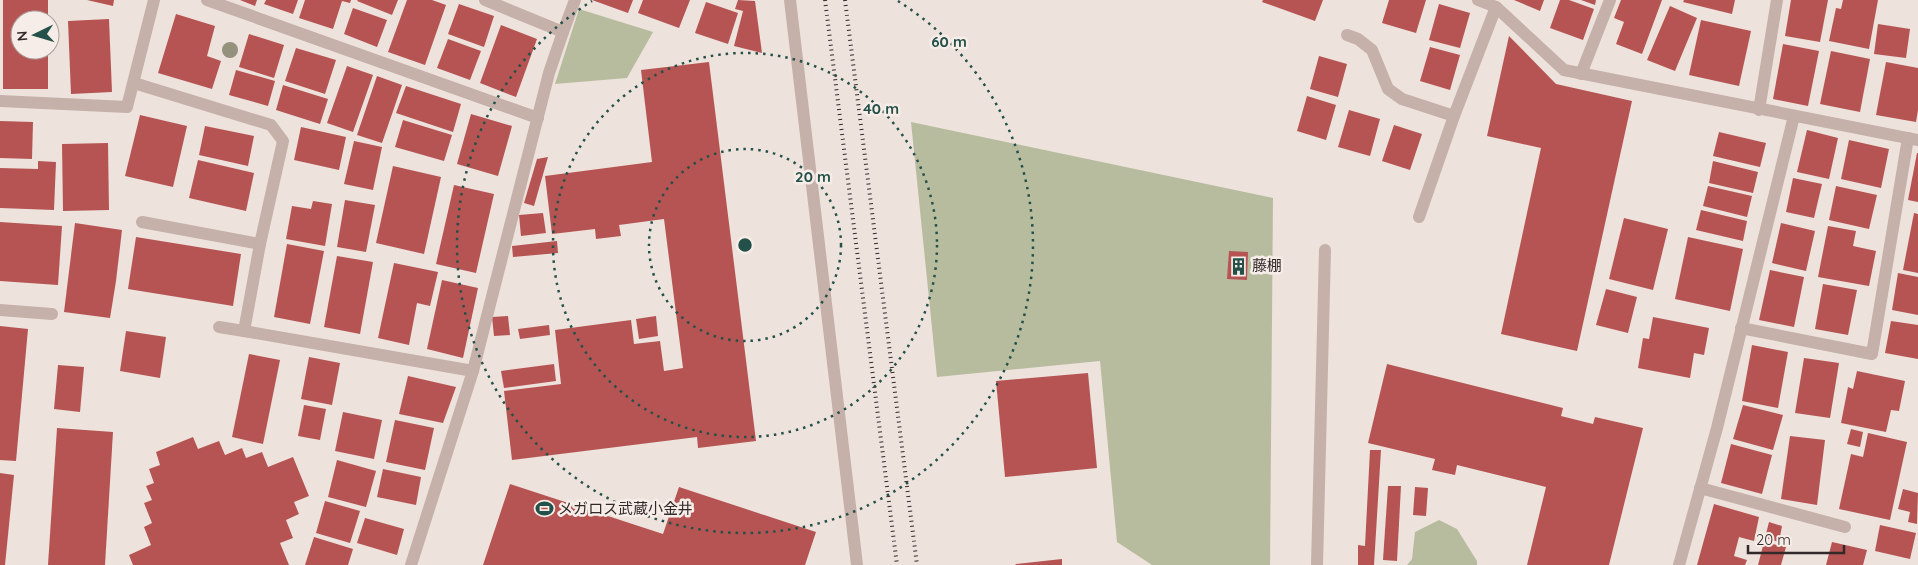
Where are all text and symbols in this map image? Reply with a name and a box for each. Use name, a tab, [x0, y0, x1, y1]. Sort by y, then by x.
north arrow	[10, 10, 60, 60]
text: N	[13, 30, 31, 42]
text: 60 m	[931, 32, 967, 51]
text: 40 m	[863, 99, 899, 118]
text: 20 m	[795, 167, 831, 186]
centre of rings	[736, 236, 754, 254]
building icon: 藤棚	[1228, 256, 1248, 276]
place label: 藤棚	[1252, 256, 1282, 275]
sports icon: メガロス武蔵小金井	[534, 499, 554, 519]
place label: メガロス武蔵小金井	[558, 499, 693, 518]
scale bar	[1748, 522, 1844, 554]
text: 20 m	[1756, 530, 1791, 549]

